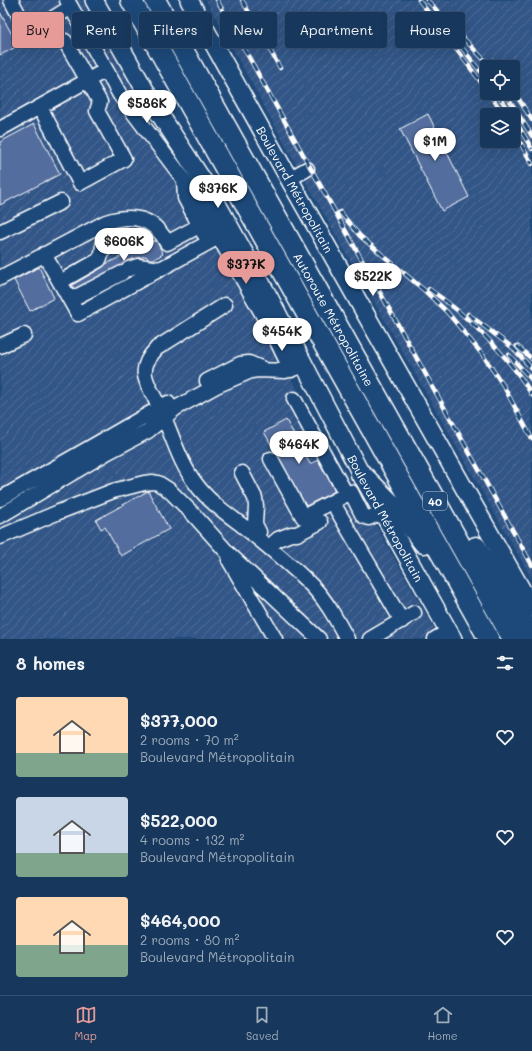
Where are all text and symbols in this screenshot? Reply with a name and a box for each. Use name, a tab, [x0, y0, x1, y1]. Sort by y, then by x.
chip: Buy	[12, 12, 64, 48]
chip: Rent	[72, 12, 131, 48]
chip: Filters	[139, 12, 212, 48]
chip: New	[220, 12, 277, 48]
chip: Apartment	[285, 12, 387, 48]
chip: House	[395, 12, 465, 48]
map controls	[480, 60, 520, 148]
button: locate	[480, 60, 520, 100]
pin: $586K	[119, 90, 175, 124]
text: $586K	[127, 94, 167, 111]
button: layers	[480, 108, 520, 148]
street label: Boulevard Métropolitain	[253, 123, 337, 255]
pin: $1M	[416, 128, 454, 162]
text: $1M	[423, 132, 447, 149]
pin: $376K	[190, 175, 246, 209]
text: $376K	[198, 179, 238, 196]
pin: $606K	[96, 228, 152, 262]
text: $606K	[104, 232, 144, 249]
street label: Autoroute Métropolitaine	[290, 250, 378, 389]
pin: $377K	[218, 251, 274, 285]
text: $377K	[227, 255, 265, 272]
pin: $522K	[345, 263, 401, 297]
text: $522K	[354, 267, 392, 284]
pin: $454K	[254, 318, 310, 352]
text: $454K	[262, 322, 302, 339]
pin: $464K	[271, 431, 327, 465]
text: $464K	[279, 435, 319, 452]
street label: Boulevard Métropolitain	[344, 452, 427, 584]
road number: 40	[423, 492, 447, 510]
text: 8 homes	[16, 652, 85, 674]
icon: filters	[494, 652, 516, 674]
text: $377,000	[140, 709, 218, 731]
icon: home	[48, 713, 96, 761]
icon: heart	[494, 726, 516, 748]
text: 2 rooms · 70 m²	[140, 731, 239, 748]
text: Boulevard Métropolitain	[140, 748, 294, 765]
text: $522,000	[140, 809, 217, 831]
icon: home	[48, 813, 96, 861]
icon: heart	[494, 826, 516, 848]
text: 4 rooms · 132 m²	[140, 831, 245, 848]
text: Boulevard Métropolitain	[140, 848, 294, 865]
text: $464,000	[140, 909, 220, 931]
icon: home	[48, 913, 96, 961]
icon: heart	[494, 926, 516, 948]
text: 2 rooms · 80 m²	[140, 931, 239, 948]
text: Boulevard Métropolitain	[140, 948, 294, 965]
tab: Map	[74, 1004, 97, 1043]
tab: Saved	[246, 1004, 279, 1043]
tab: Home	[428, 1004, 457, 1043]

